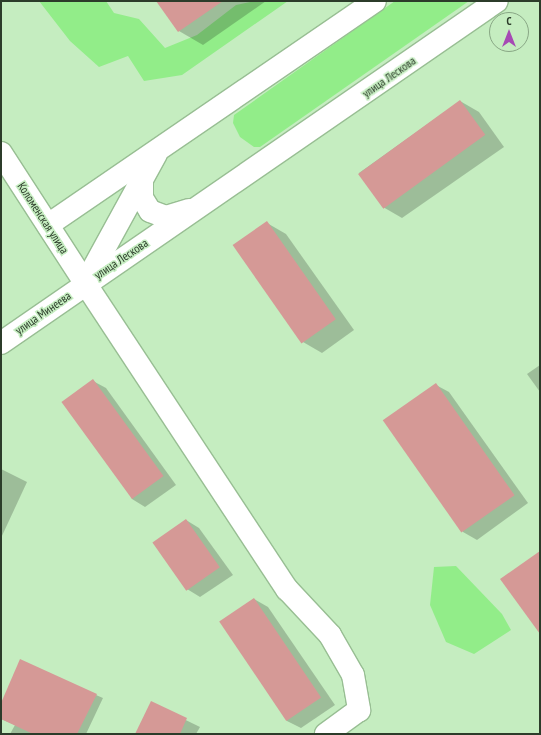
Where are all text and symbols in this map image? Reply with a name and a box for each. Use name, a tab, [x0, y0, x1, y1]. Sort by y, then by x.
north arrow	[489, 12, 529, 52]
text: С	[506, 14, 512, 28]
street label: улица Лескова	[360, 53, 418, 101]
street label: Коломенская улица	[14, 179, 72, 257]
street label: улица Лескова	[91, 236, 151, 282]
street label: улица Минеева	[12, 289, 74, 337]

